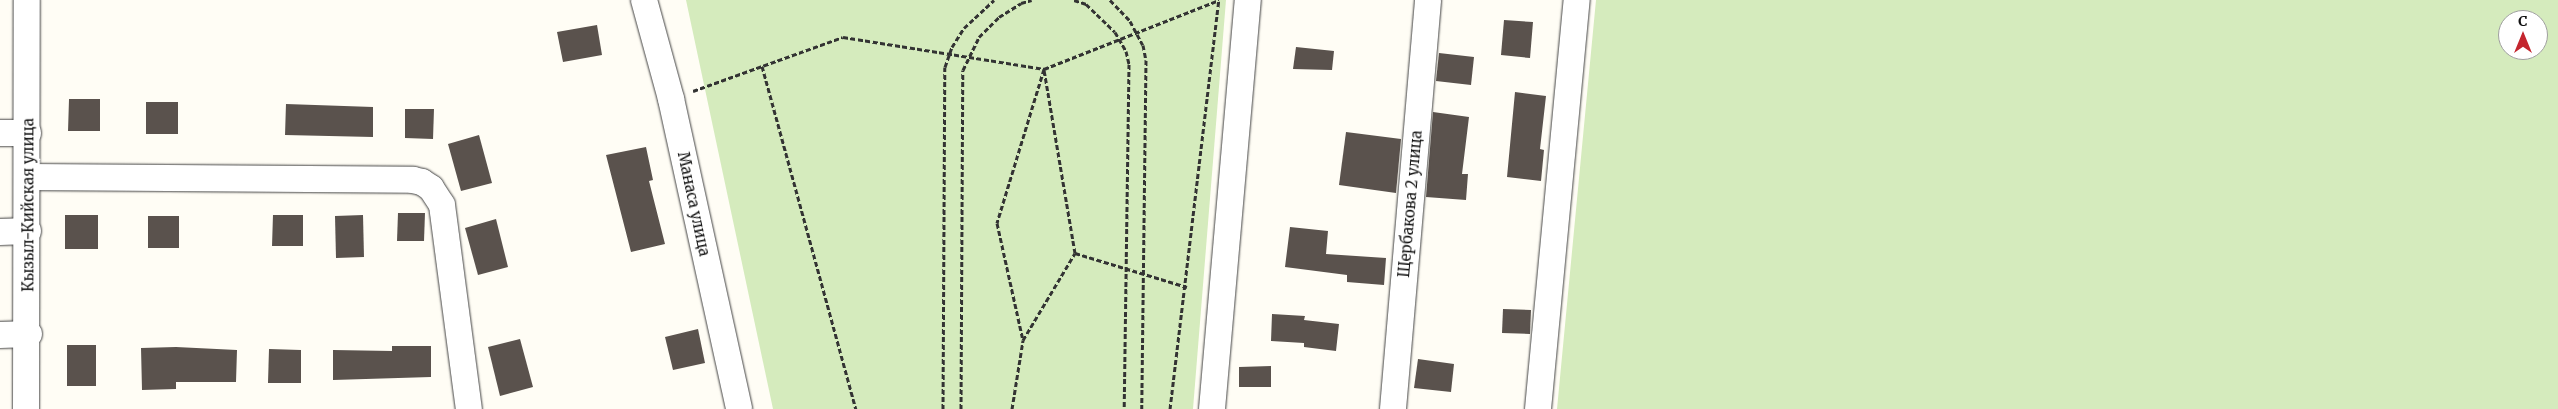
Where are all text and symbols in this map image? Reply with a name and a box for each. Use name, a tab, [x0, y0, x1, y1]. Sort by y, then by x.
north arrow	[2498, 10, 2548, 60]
text: С	[2518, 12, 2528, 30]
street label: Кызыл-Кийская улица	[19, 118, 37, 292]
street label: Щербакова 2 улица	[1395, 130, 1425, 278]
street label: Манаса улица	[674, 150, 714, 258]

